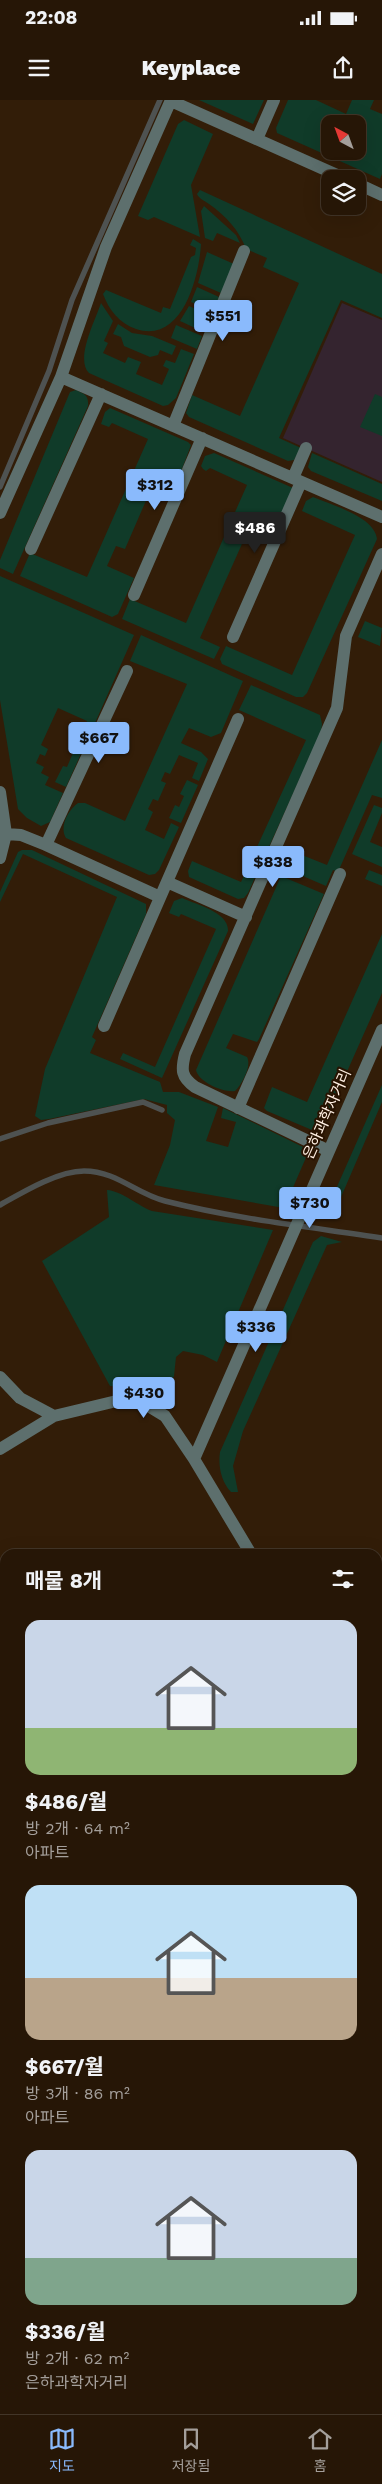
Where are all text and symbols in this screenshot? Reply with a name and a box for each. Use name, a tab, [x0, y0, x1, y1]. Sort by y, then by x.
text: 22:08	[25, 6, 78, 29]
icon: menu	[25, 54, 53, 82]
icon: share	[329, 54, 357, 82]
text: Keyplace	[141, 55, 241, 80]
north arrow	[321, 115, 366, 160]
map controls	[321, 115, 366, 215]
button: layers	[321, 170, 366, 215]
pin: $551	[193, 300, 253, 342]
text: $551	[205, 306, 241, 325]
pin: $312	[125, 468, 185, 511]
text: $312	[137, 475, 173, 494]
pin: $486	[225, 512, 285, 554]
text: $486	[235, 518, 275, 537]
pin: $667	[69, 722, 129, 764]
text: $667	[79, 728, 119, 747]
pin: $838	[243, 846, 303, 888]
text: $838	[253, 852, 293, 871]
street label: 은하과학자거리	[299, 1066, 355, 1162]
pin: $730	[280, 1186, 340, 1229]
text: $730	[290, 1193, 330, 1212]
pin: $336	[226, 1310, 286, 1353]
text: $336	[236, 1317, 276, 1336]
pin: $430	[114, 1376, 174, 1419]
text: $430	[124, 1383, 164, 1402]
icon: filters	[329, 1565, 357, 1593]
text: 매물 8개	[25, 1568, 102, 1593]
icon: home	[146, 1653, 236, 1743]
text: $486/월	[25, 1789, 107, 1814]
text: 방 2개 · 64 m²	[25, 1819, 130, 1838]
text: 아파트	[25, 1843, 69, 1862]
icon: home	[146, 1918, 236, 2008]
text: $667/월	[25, 2054, 104, 2079]
text: 방 3개 · 86 m²	[25, 2084, 130, 2103]
text: 아파트	[25, 2108, 69, 2127]
icon: home	[146, 2183, 236, 2273]
text: $336/월	[25, 2319, 105, 2344]
text: 방 2개 · 62 m²	[25, 2349, 129, 2368]
text: 은하과학자거리	[25, 2373, 128, 2392]
tab: 지도	[48, 2425, 76, 2475]
tab: 저장됨	[172, 2425, 210, 2475]
tab: 홈	[306, 2425, 334, 2475]

